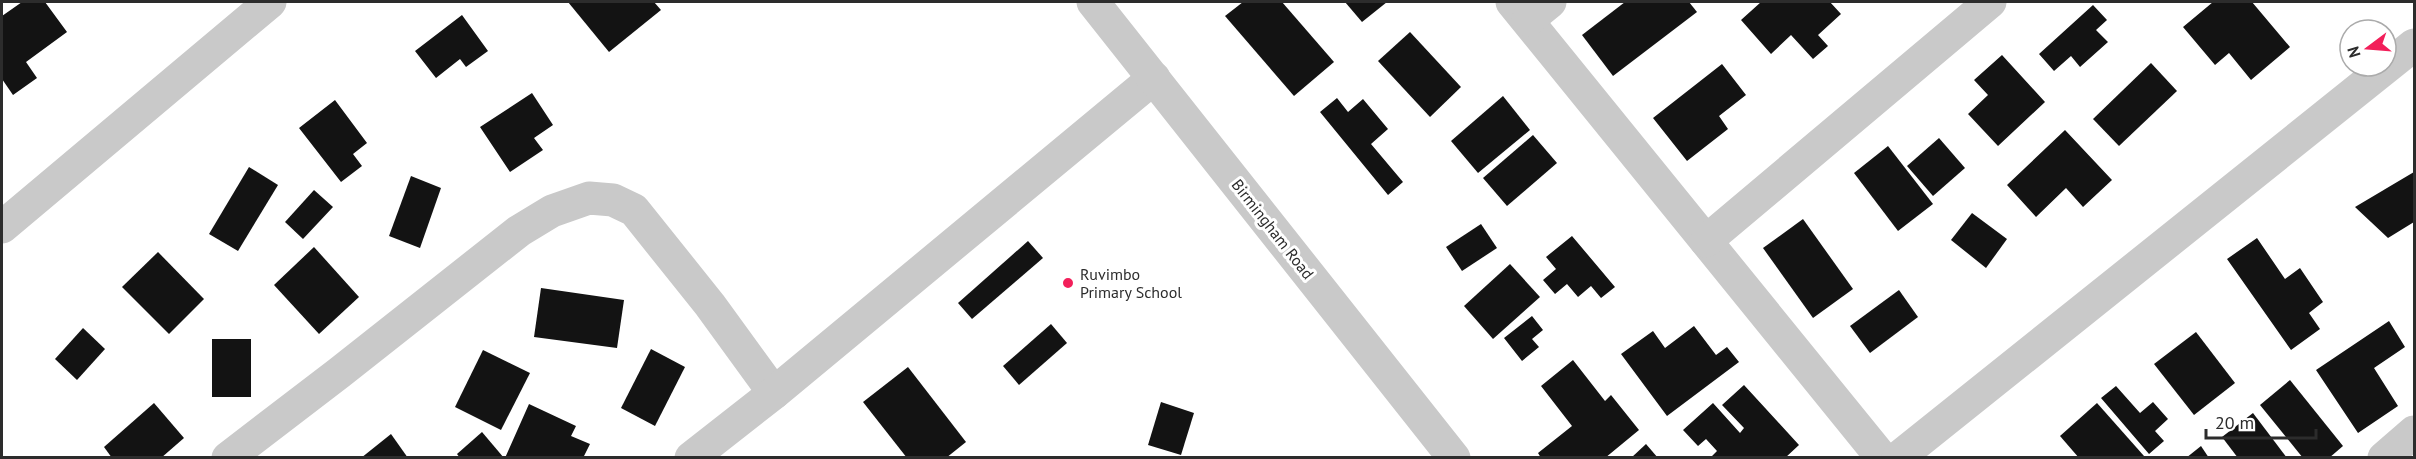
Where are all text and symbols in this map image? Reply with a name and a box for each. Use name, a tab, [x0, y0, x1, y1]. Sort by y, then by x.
north arrow	[2338, 18, 2398, 78]
text: N	[2343, 44, 2365, 60]
street label: Birmingham Road	[1228, 175, 1318, 283]
place label: Ruvimbo Primary School	[1080, 264, 1182, 302]
marker: Ruvimbo Primary School	[1061, 276, 1075, 290]
scale bar	[2206, 402, 2316, 440]
text: 20 m	[2215, 411, 2254, 434]

